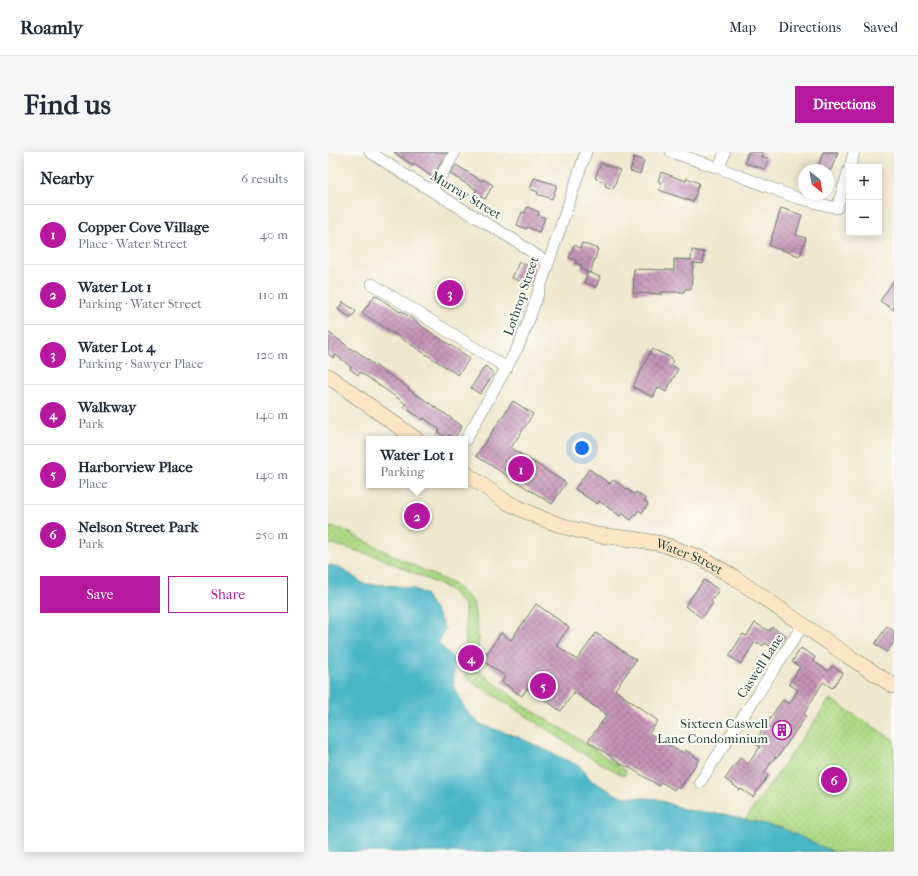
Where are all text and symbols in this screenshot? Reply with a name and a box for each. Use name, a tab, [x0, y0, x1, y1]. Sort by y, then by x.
text: Roamly	[20, 17, 83, 39]
text: Map	[729, 19, 756, 36]
text: Directions	[778, 19, 841, 36]
text: Saved	[863, 19, 898, 36]
button: Directions	[795, 86, 894, 123]
text: Find us	[24, 88, 111, 121]
north arrow	[798, 164, 834, 200]
map controls	[846, 164, 882, 236]
button: +	[846, 164, 882, 200]
text: Nearby	[40, 168, 94, 188]
street label: Murray Street	[428, 168, 504, 222]
text: 6 results	[241, 171, 288, 186]
button: −	[846, 200, 882, 236]
text: Copper Cove Village	[78, 218, 209, 236]
text: 1	[51, 227, 55, 242]
text: 40 m	[260, 227, 288, 242]
text: Place · Water Street	[78, 236, 187, 251]
street label: Lothrop Street	[500, 254, 542, 337]
text: Water Lot 1	[78, 278, 152, 296]
pin: 3	[437, 278, 463, 308]
text: 2	[50, 287, 56, 302]
text: 110 m	[258, 287, 288, 302]
text: Parking · Water Street	[78, 296, 202, 311]
text: Water Lot 4	[78, 338, 155, 356]
text: 3	[50, 347, 56, 362]
text: 120 m	[256, 347, 288, 362]
text: Parking · Sawyer Place	[78, 356, 204, 371]
text: Walkway	[78, 398, 136, 416]
text: 4	[49, 407, 57, 422]
text: 140 m	[255, 407, 288, 422]
text: Park	[78, 416, 104, 431]
popup	[366, 436, 468, 488]
your location	[572, 438, 592, 458]
text: Water Lot 1	[380, 446, 454, 464]
pin: 1	[508, 454, 534, 484]
text: Harborview Place	[78, 458, 193, 476]
text: Parking	[380, 464, 424, 479]
text: 5	[50, 467, 56, 482]
text: 140 m	[255, 467, 288, 482]
text: Place	[78, 476, 108, 491]
pin: 2	[404, 501, 430, 531]
text: Nelson Street Park	[78, 518, 198, 536]
text: 6	[49, 527, 57, 542]
text: 250 m	[255, 527, 288, 542]
street label: Water Street	[653, 535, 726, 577]
text: Park	[78, 536, 104, 551]
button: Save	[40, 576, 160, 613]
button: Share	[168, 576, 288, 613]
street label: Caswell Lane	[734, 631, 787, 701]
pin: 4	[458, 643, 484, 673]
pin: 5	[530, 671, 556, 701]
place label: Sixteen Caswell Lane Condominium	[657, 716, 768, 746]
building icon: Sixteen Caswell Lane Condominium	[771, 719, 793, 741]
pin: 6	[821, 765, 847, 795]

